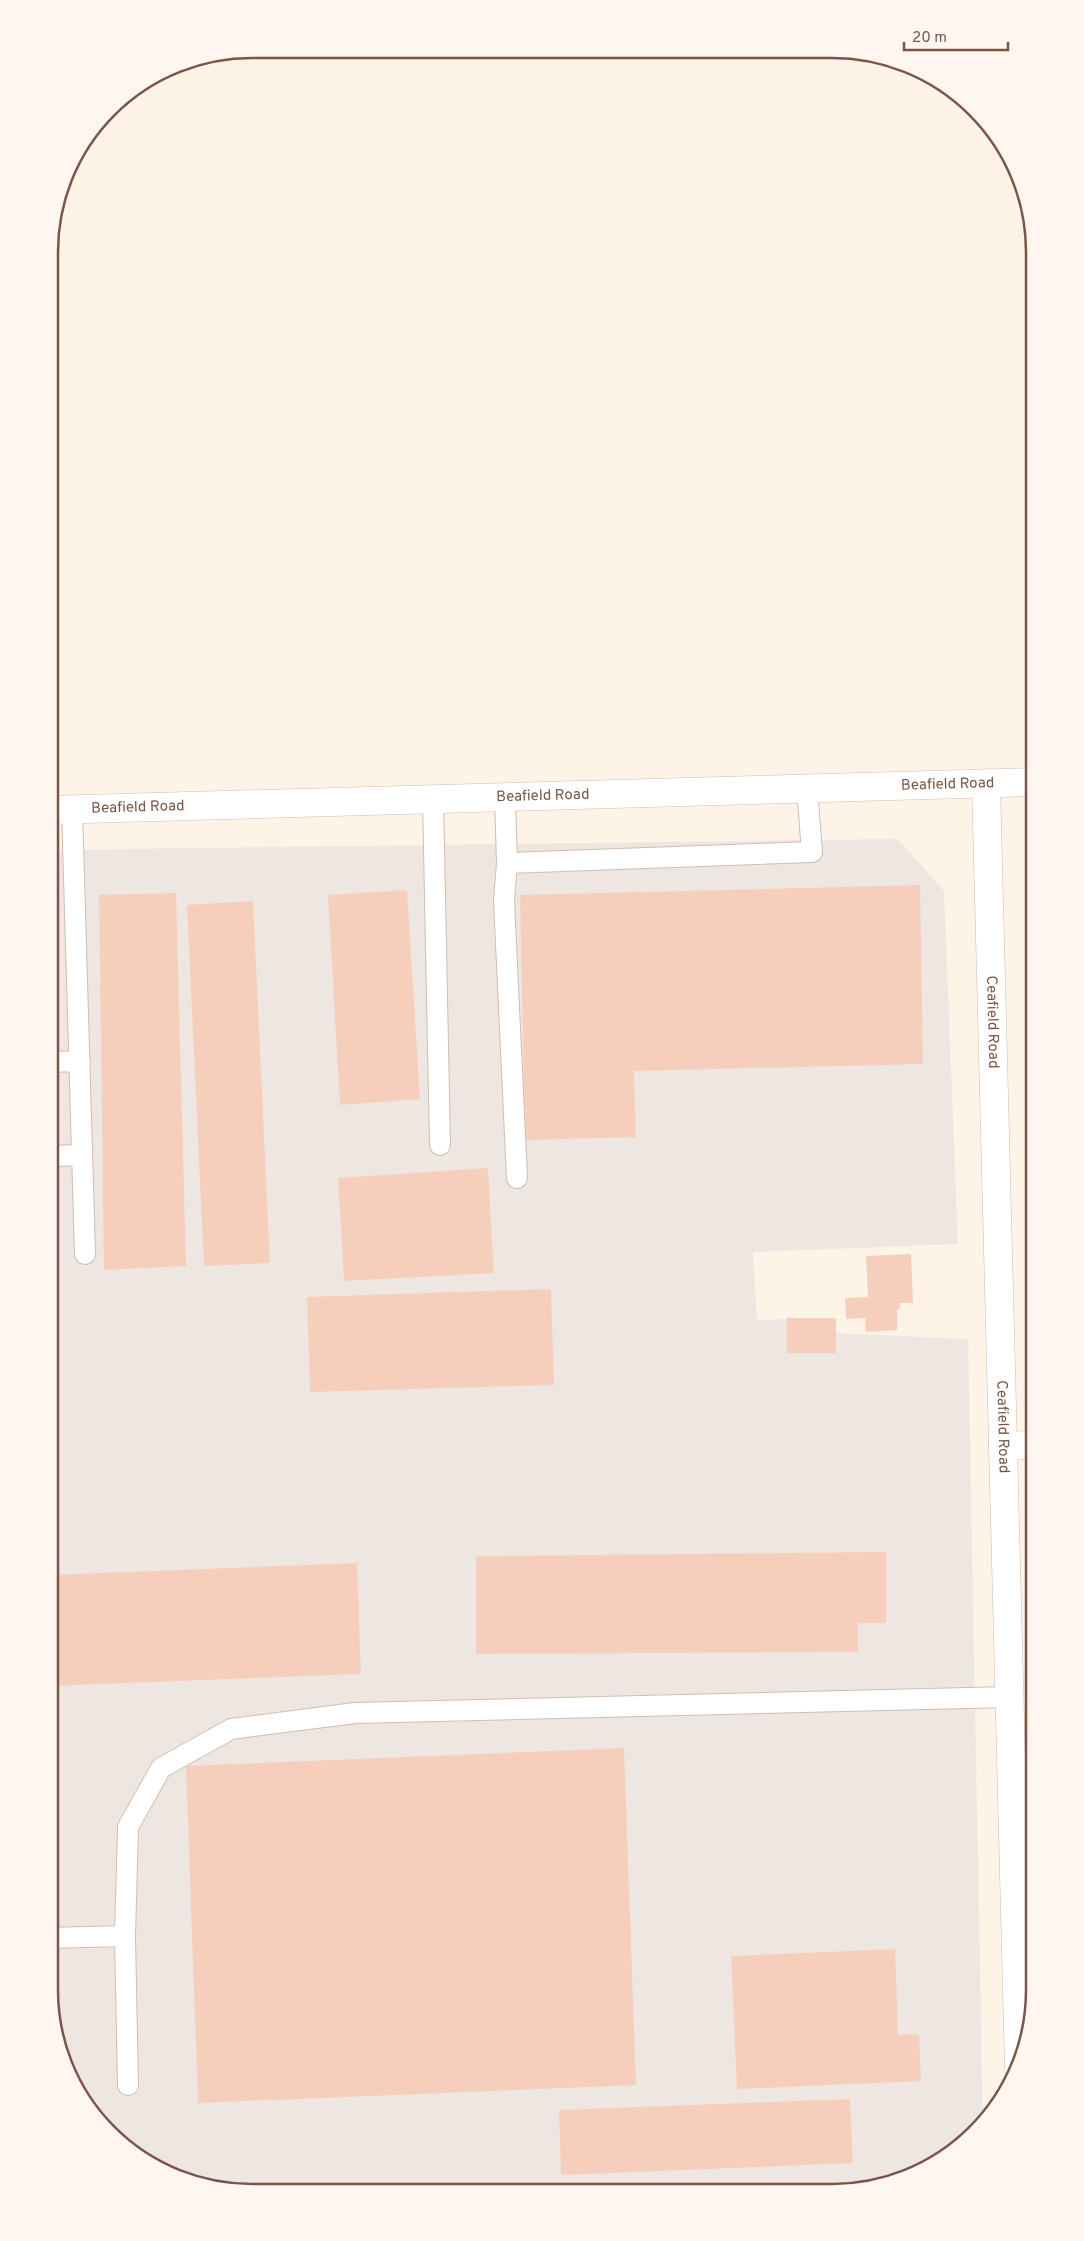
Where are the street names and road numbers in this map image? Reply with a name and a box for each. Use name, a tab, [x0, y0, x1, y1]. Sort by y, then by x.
street label: Beafield Road	[901, 774, 995, 795]
street label: Beafield Road	[496, 785, 590, 807]
street label: Beafield Road	[91, 797, 185, 818]
street label: Ceafield Road	[981, 975, 1003, 1069]
street label: Ceafield Road	[992, 1380, 1013, 1474]

